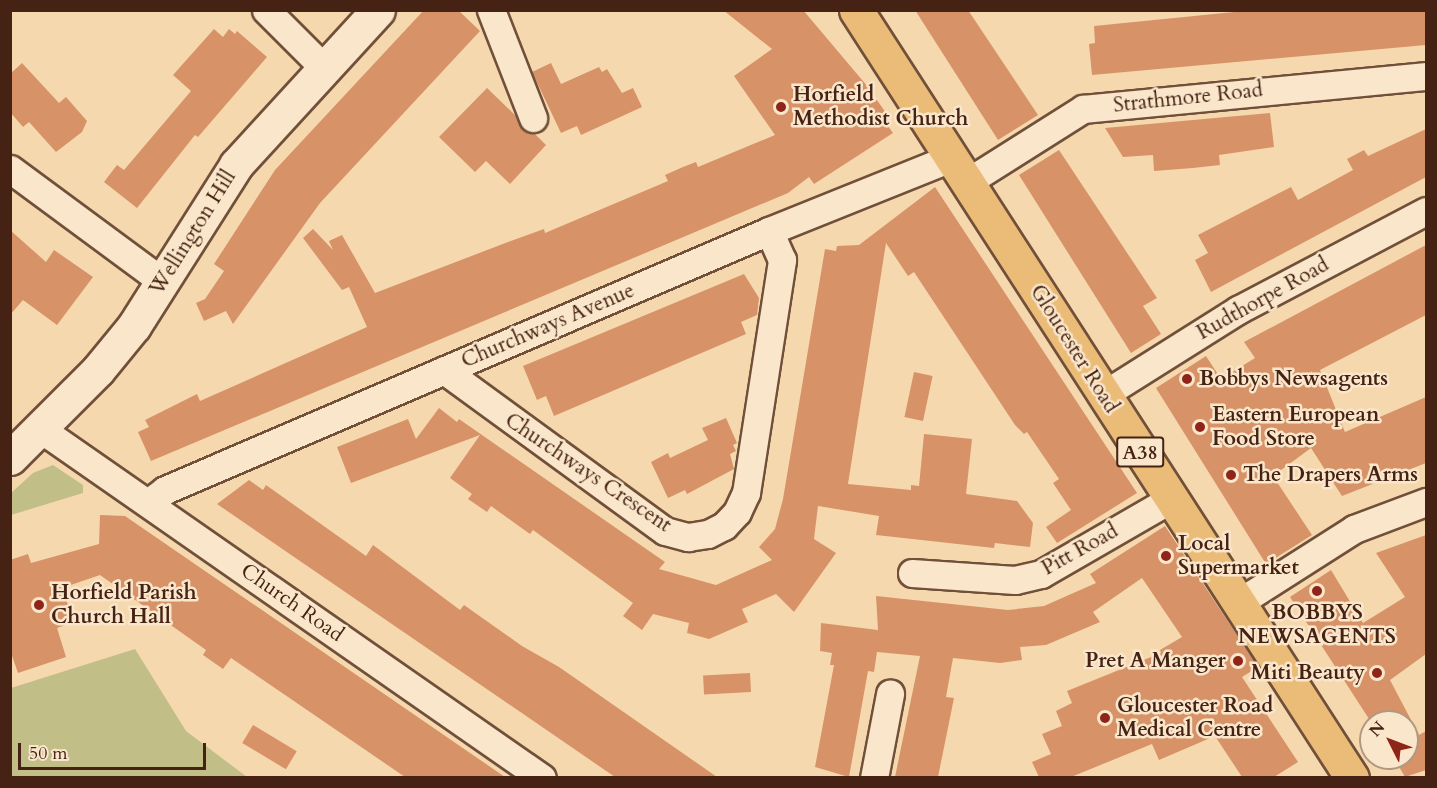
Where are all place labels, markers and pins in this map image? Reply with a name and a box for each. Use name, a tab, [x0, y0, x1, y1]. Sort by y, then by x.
place label: Horfield Methodist Church	[793, 82, 968, 132]
marker: Horfield Methodist Church	[774, 100, 788, 114]
place label: Bobbys Newsagents	[1199, 366, 1388, 392]
marker: Bobbys Newsagents	[1180, 372, 1194, 386]
place label: Eastern European Food Store	[1212, 402, 1379, 452]
marker: Eastern European Food Store	[1193, 420, 1207, 434]
place label: The Drapers Arms	[1243, 462, 1418, 488]
marker: The Drapers Arms	[1224, 468, 1238, 482]
place label: Local Supermarket	[1178, 531, 1299, 581]
marker: Local Supermarket	[1159, 549, 1173, 563]
place label: Horfield Parish Church Hall	[51, 580, 197, 630]
marker: BOBBYS NEWSAGENTS	[1310, 584, 1324, 598]
marker: Horfield Parish Church Hall	[32, 598, 46, 612]
place label: BOBBYS NEWSAGENTS	[1238, 600, 1396, 650]
place label: Pret A Manger	[1085, 648, 1226, 674]
marker: Pret A Manger	[1231, 654, 1245, 668]
place label: Miti Beauty	[1251, 660, 1365, 686]
marker: Miti Beauty	[1370, 666, 1384, 680]
place label: Gloucester Road Medical Centre	[1117, 693, 1273, 743]
marker: Gloucester Road Medical Centre	[1098, 711, 1112, 725]

